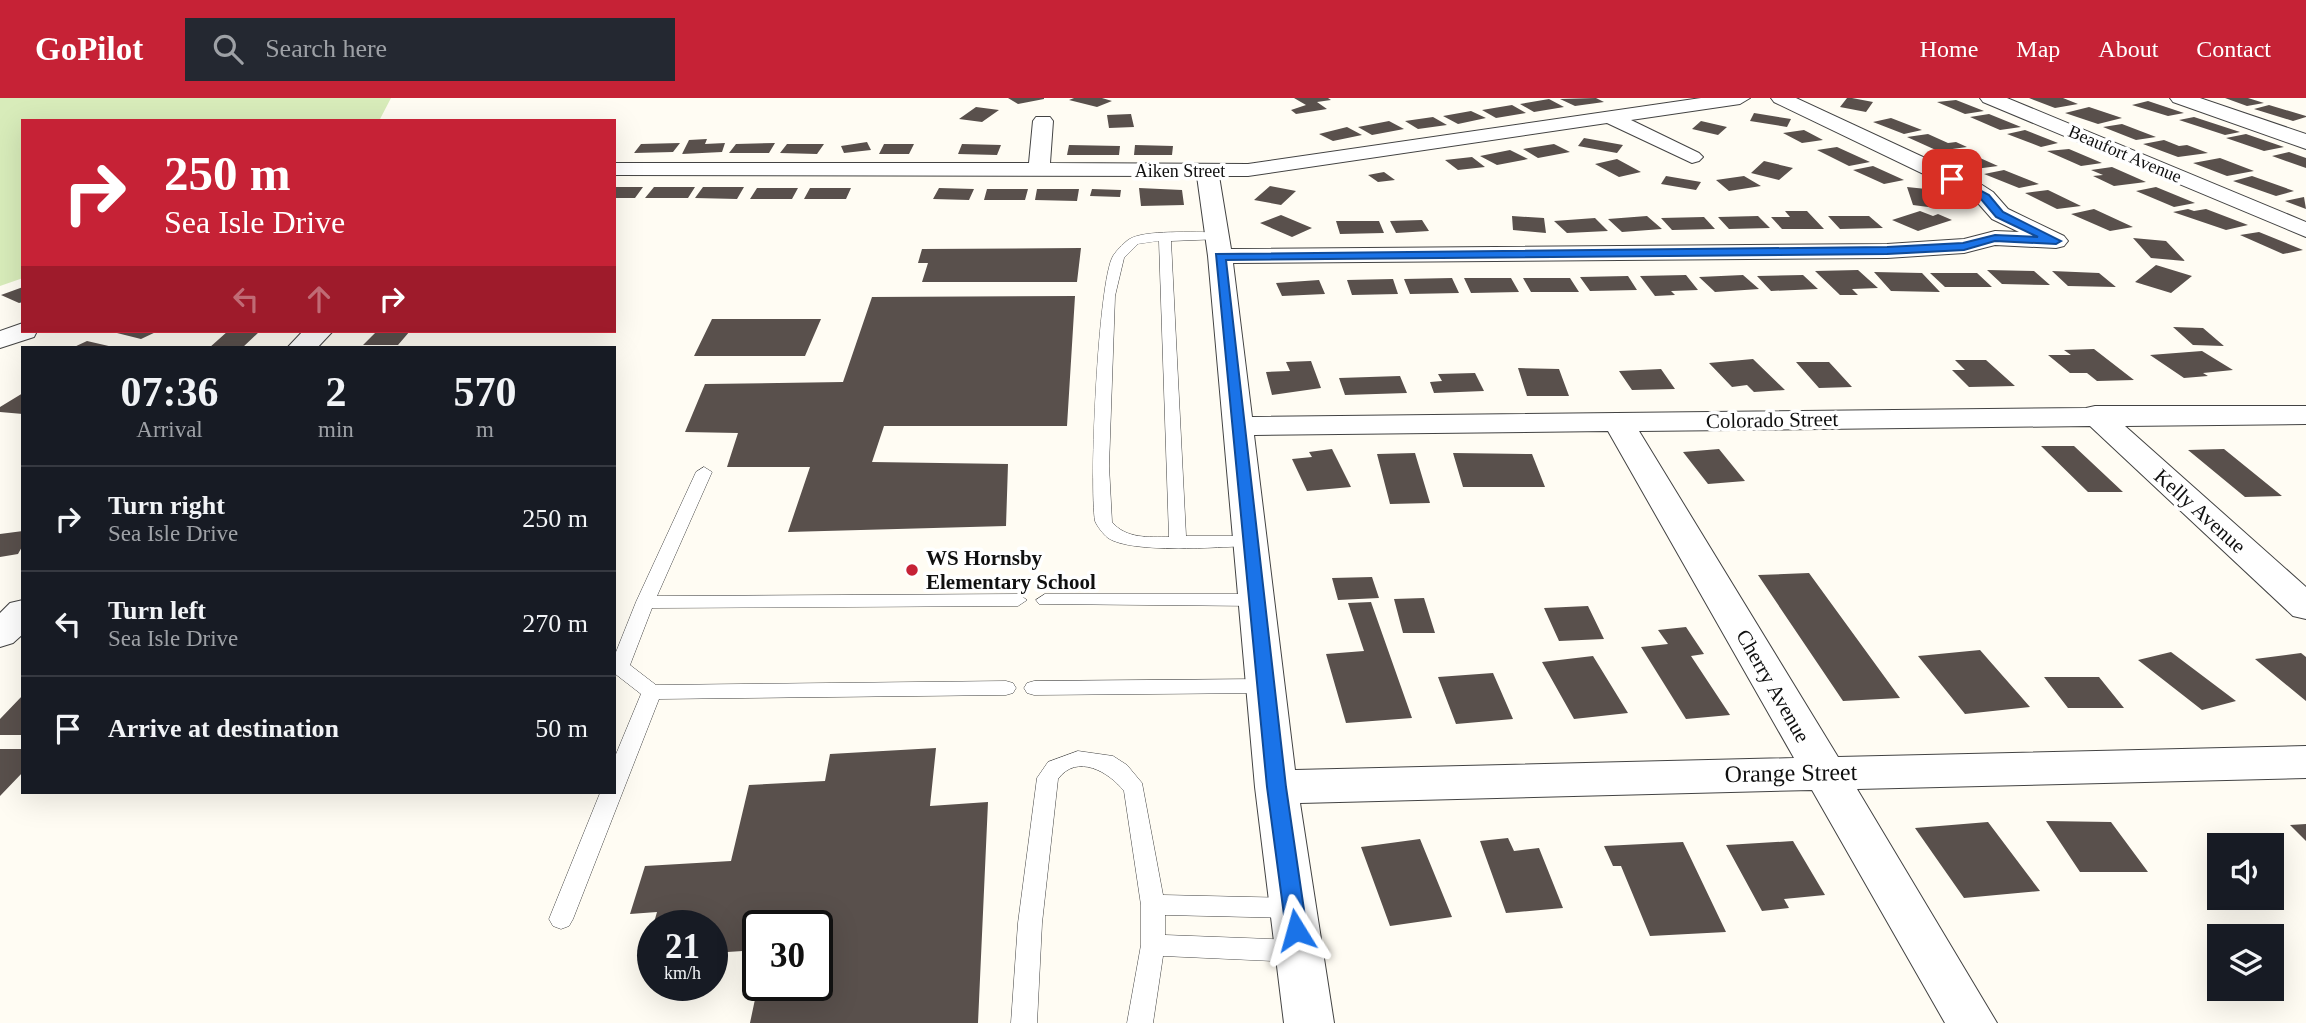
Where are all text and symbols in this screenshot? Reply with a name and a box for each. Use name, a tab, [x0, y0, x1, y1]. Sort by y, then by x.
search box	[185, 18, 675, 81]
icon: search	[209, 30, 247, 68]
text: GoPilot	[35, 31, 143, 67]
text: Search here	[265, 34, 387, 63]
text: Home	[1920, 36, 1978, 62]
text: Map	[2016, 36, 2060, 62]
text: About	[2098, 36, 2158, 62]
text: Contact	[2196, 36, 2271, 62]
street label: Beaufort Avenue	[2065, 121, 2185, 187]
text: 250 m	[164, 146, 291, 201]
icon: right	[49, 147, 140, 238]
pin	[1922, 149, 1982, 209]
icon: arrive	[1933, 160, 1971, 198]
street label: Aiken Street	[1135, 161, 1225, 181]
text: Sea Isle Drive	[164, 204, 345, 240]
icon: left	[227, 280, 265, 318]
icon: ahead	[300, 280, 338, 318]
icon: right	[373, 280, 411, 318]
text: 07:36	[121, 369, 219, 415]
text: 2	[325, 369, 346, 415]
text: 570	[453, 369, 516, 415]
street label: Colorado Street	[1706, 407, 1839, 433]
text: Arrival	[136, 417, 203, 442]
text: min	[318, 417, 354, 442]
text: m	[476, 417, 494, 442]
street label: Kelly Avenue	[2149, 464, 2251, 558]
text: Turn right	[108, 491, 225, 520]
icon: right	[49, 500, 87, 538]
text: 250 m	[522, 504, 588, 533]
text: Sea Isle Drive	[108, 521, 238, 546]
place label: WS Hornsby Elementary School	[926, 546, 1096, 594]
marker: WS Hornsby Elementary School	[904, 562, 920, 578]
text: Turn left	[108, 596, 206, 625]
icon: left	[49, 605, 87, 643]
text: 270 m	[522, 609, 588, 638]
street label: Cherry Avenue	[1731, 625, 1815, 747]
text: Sea Isle Drive	[108, 626, 238, 651]
icon: arrive	[49, 710, 87, 748]
text: Arrive at destination	[108, 714, 339, 743]
text: 50 m	[535, 714, 588, 743]
street label: Orange Street	[1724, 759, 1858, 787]
map controls	[2207, 833, 2284, 1001]
button: sound	[2207, 833, 2284, 910]
position arrow	[1259, 893, 1333, 967]
speed limit sign: 30	[742, 910, 833, 1001]
button: layers	[2207, 924, 2284, 1001]
text: 21	[665, 927, 700, 966]
text: km/h	[664, 963, 701, 983]

